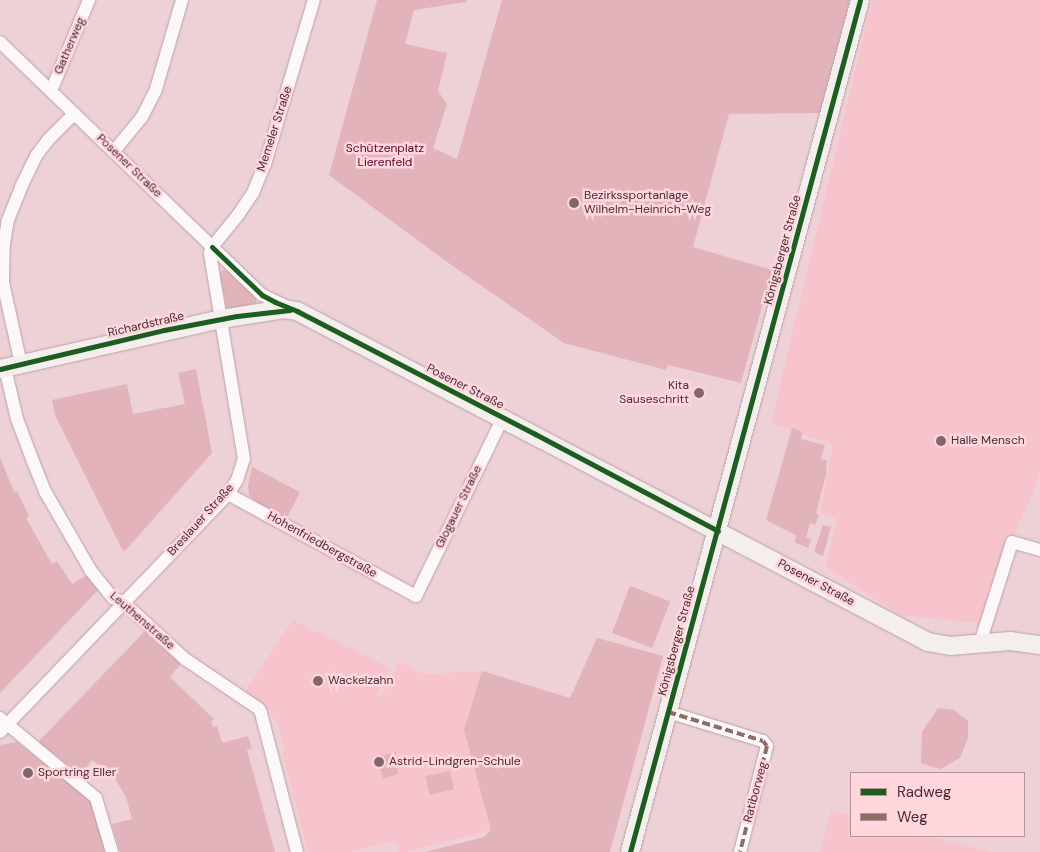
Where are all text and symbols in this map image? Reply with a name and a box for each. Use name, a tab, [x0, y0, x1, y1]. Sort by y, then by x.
street label: Gatherweg	[52, 15, 88, 77]
street label: Memeler Straße	[254, 85, 296, 173]
street label: Posener Straße	[93, 131, 165, 201]
park label: Schützenplatz Lierenfeld	[346, 142, 424, 170]
place label: Bezirkssportanlage Wilhelm-Heinrich-Weg	[584, 189, 711, 217]
street label: Königsberger Straße	[761, 194, 805, 306]
marker: Bezirkssportanlage Wilhelm-Heinrich-Weg	[568, 197, 580, 209]
street label: Richardstraße	[106, 309, 186, 341]
street label: Posener Straße	[424, 361, 506, 413]
place label: Kita Sauseschritt	[619, 379, 689, 407]
marker: Kita Sauseschritt	[693, 387, 705, 399]
place label: Halle Mensch	[951, 434, 1025, 448]
marker: Halle Mensch	[935, 435, 947, 447]
street label: Glogauer Straße	[433, 463, 485, 551]
street label: Breslauer Straße	[165, 481, 237, 559]
street label: Hohenfriedbergstraße	[265, 509, 379, 581]
street label: Posener Straße	[775, 557, 857, 609]
street label: Königsberger Straße	[655, 585, 699, 697]
street label: Leuthenstraße	[107, 589, 177, 653]
place label: Wackelzahn	[328, 674, 393, 688]
marker: Wackelzahn	[312, 675, 324, 687]
place label: Astrid-Lindgren-Schule	[389, 755, 521, 769]
marker: Astrid-Lindgren-Schule	[373, 756, 385, 768]
street label: Ratiborweg	[741, 760, 771, 824]
place label: Sportring Eller	[38, 766, 116, 780]
marker: Sportring Eller	[22, 767, 34, 779]
legend	[850, 772, 1025, 837]
text: Radweg	[897, 782, 951, 802]
text: Weg	[897, 807, 928, 827]

